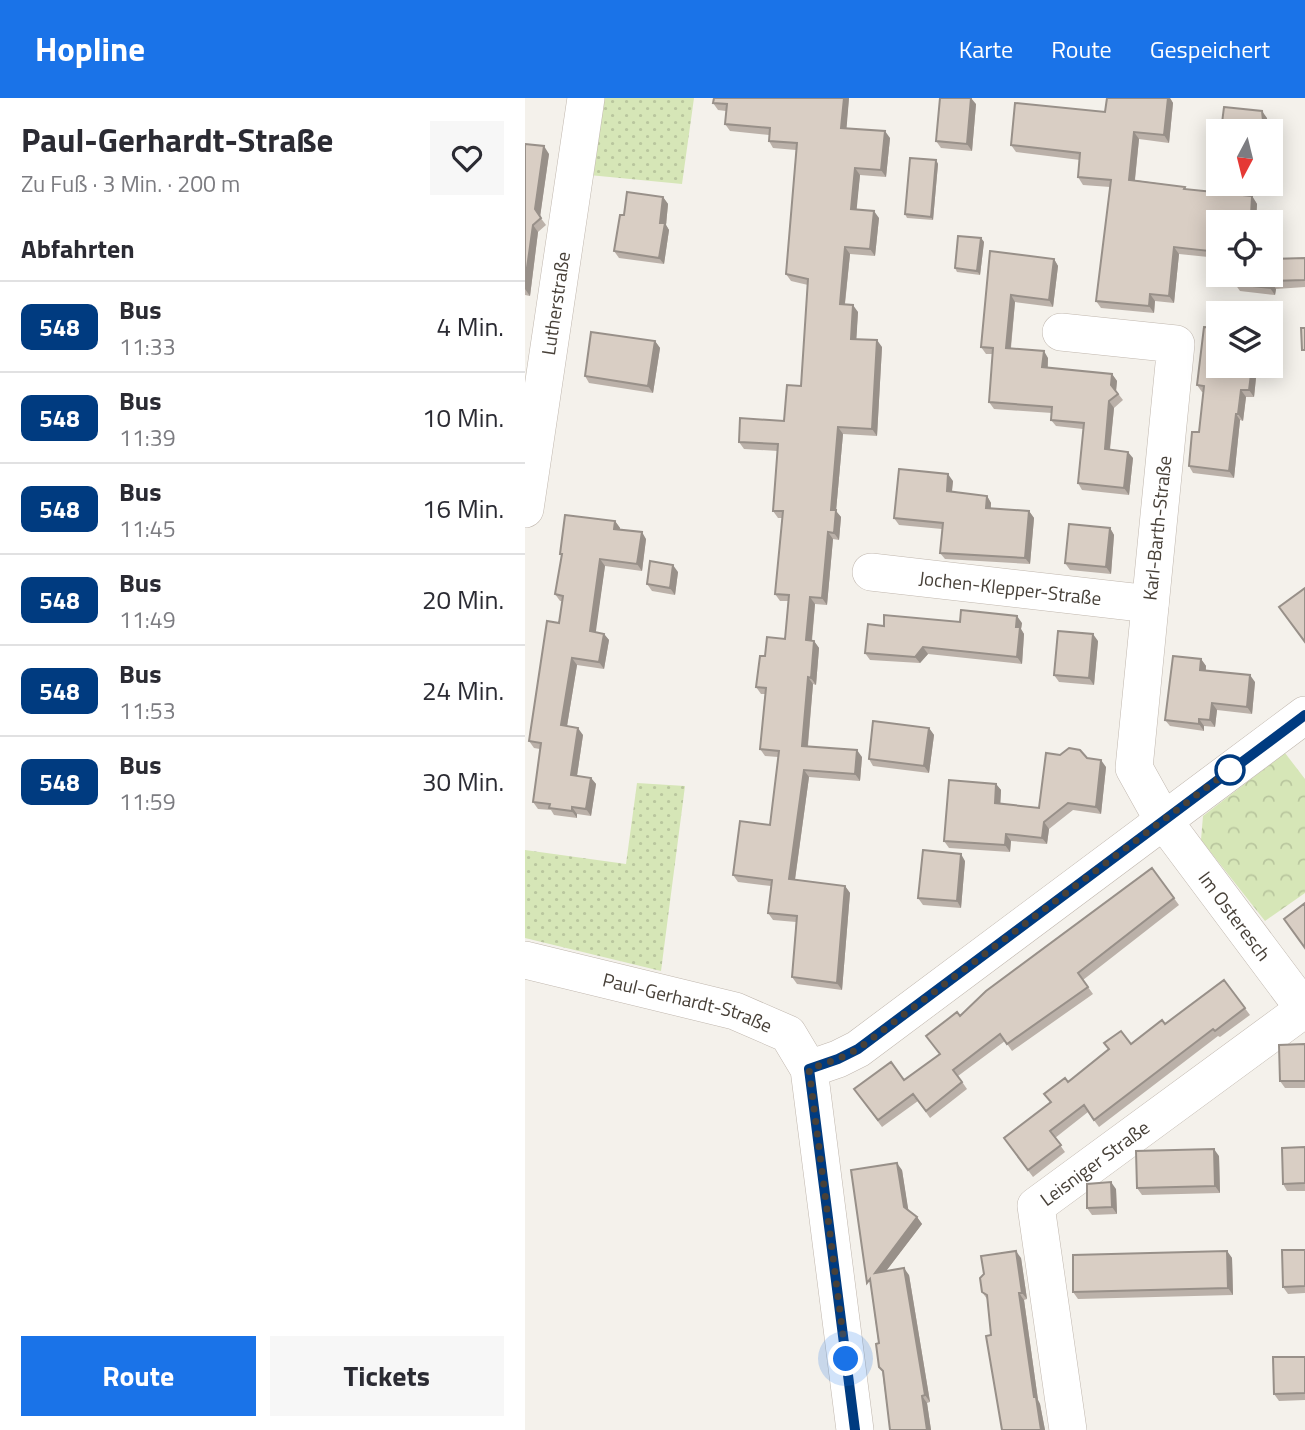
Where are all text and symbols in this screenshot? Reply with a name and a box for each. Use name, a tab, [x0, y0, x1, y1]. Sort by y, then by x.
text: Hopline	[35, 24, 145, 74]
text: Karte	[959, 31, 1013, 67]
text: Route	[1051, 31, 1112, 67]
text: Gespeichert	[1150, 31, 1270, 67]
text: Paul-Gerhardt-Straße	[21, 115, 333, 165]
north arrow	[1206, 119, 1283, 196]
map controls	[1206, 119, 1283, 378]
button: heart	[430, 121, 504, 195]
text: Zu Fuß · 3 Min. · 200 m	[21, 166, 240, 201]
button: locate	[1206, 210, 1283, 287]
text: Abfahrten	[21, 229, 135, 268]
street label: Lutherstraße	[533, 249, 577, 357]
text: Bus	[119, 290, 161, 329]
button: layers	[1206, 301, 1283, 378]
text: 4 Min.	[437, 307, 504, 346]
text: 548	[39, 309, 80, 345]
text: 11:33	[119, 329, 176, 364]
text: Bus	[119, 381, 161, 420]
text: 10 Min.	[422, 398, 504, 437]
text: 548	[39, 400, 80, 436]
text: 11:39	[119, 420, 176, 455]
street label: Karl-Barth-Straße	[1134, 454, 1179, 602]
text: Bus	[119, 472, 161, 511]
text: 16 Min.	[422, 489, 504, 528]
text: 548	[39, 491, 80, 527]
text: 11:45	[119, 511, 176, 546]
text: Bus	[119, 563, 161, 602]
street label: Jochen-Klepper-Straße	[917, 563, 1103, 612]
text: 20 Min.	[422, 580, 504, 619]
text: 548	[39, 582, 80, 618]
text: 11:49	[119, 602, 176, 637]
text: Bus	[119, 654, 161, 693]
text: 24 Min.	[422, 671, 504, 710]
text: 548	[39, 673, 80, 709]
text: 11:53	[119, 693, 176, 728]
text: Bus	[119, 745, 161, 784]
unlabelled marker	[1215, 755, 1245, 785]
text: 30 Min.	[422, 762, 504, 801]
text: 548	[39, 764, 80, 800]
text: 11:59	[119, 784, 176, 819]
street label: Im Osteresch	[1192, 865, 1278, 967]
street label: Paul-Gerhardt-Straße	[600, 964, 777, 1040]
street label: Leisniger Straße	[1034, 1113, 1155, 1213]
button: Route	[21, 1336, 256, 1416]
button: Tickets	[270, 1336, 504, 1416]
your location	[828, 1341, 863, 1376]

